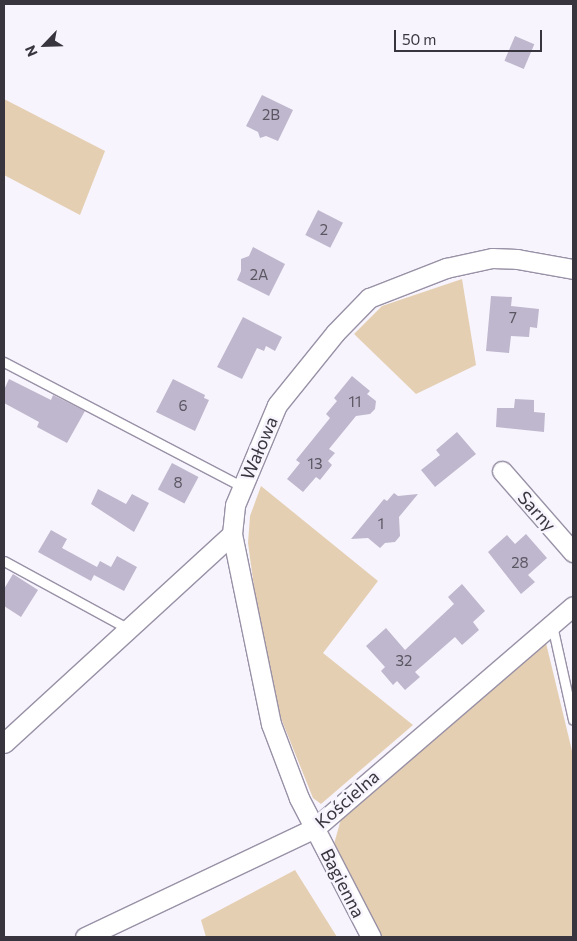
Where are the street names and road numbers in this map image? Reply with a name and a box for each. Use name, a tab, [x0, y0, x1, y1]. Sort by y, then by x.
street label: Wałowa	[236, 413, 282, 483]
street label: Sarny	[513, 486, 561, 536]
street label: Kościelna	[311, 765, 383, 833]
street label: Bagienna	[316, 845, 370, 921]

